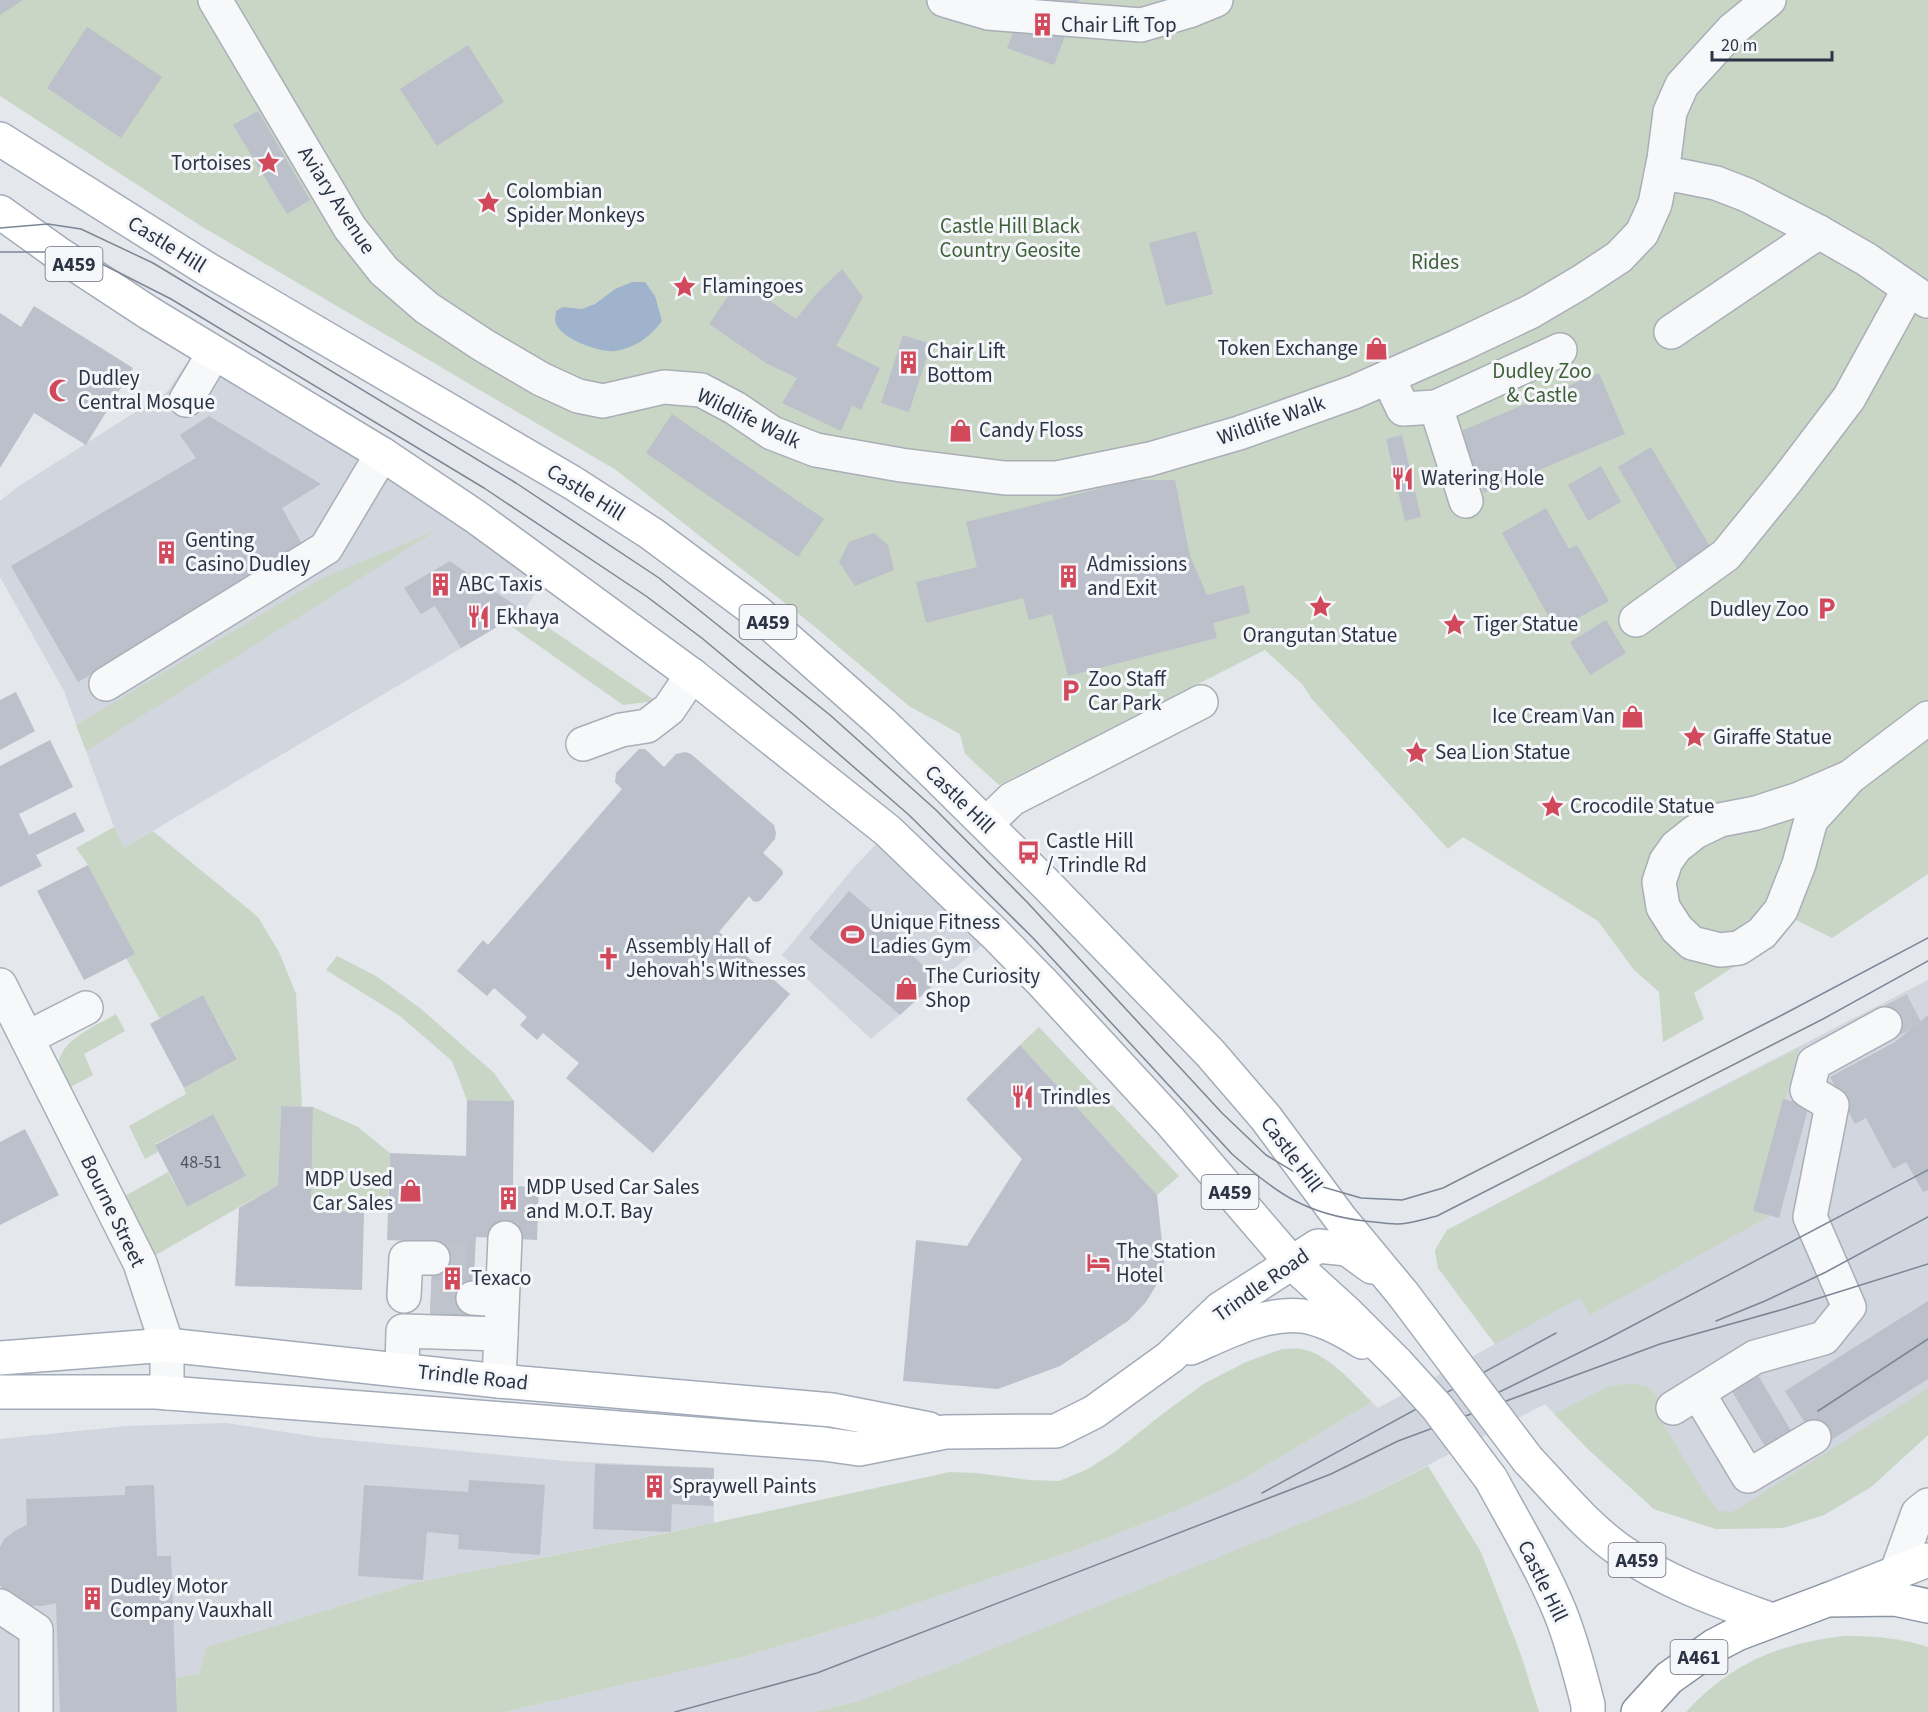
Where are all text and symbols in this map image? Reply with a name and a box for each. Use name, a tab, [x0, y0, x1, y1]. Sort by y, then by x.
place label: Chair Lift Top	[1061, 10, 1177, 40]
building icon: Chair Lift Top	[1030, 12, 1056, 38]
scale bar	[1712, 24, 1832, 62]
text: 20 m	[1721, 33, 1757, 58]
street label: Aviary Avenue	[291, 140, 383, 260]
place label: Tortoises	[171, 148, 251, 178]
place icon: Tortoises	[256, 150, 282, 176]
place label: Colombian Spider Monkeys	[506, 176, 645, 230]
place icon: Colombian Spider Monkeys	[475, 190, 501, 216]
street label: Castle Hill	[122, 208, 212, 280]
park label: Castle Hill Black Country Geosite	[939, 211, 1081, 265]
road number: A459	[46, 247, 103, 281]
park label: Rides	[1411, 247, 1459, 277]
place label: Flamingoes	[702, 271, 803, 301]
place icon: Flamingoes	[671, 273, 697, 299]
place label: Token Exchange	[1217, 333, 1358, 363]
shop icon: Token Exchange	[1363, 335, 1389, 361]
place label: Chair Lift Bottom	[927, 336, 1006, 390]
building icon: Chair Lift Bottom	[896, 350, 922, 376]
park label: Dudley Zoo & Castle	[1492, 356, 1592, 410]
place label: Dudley Central Mosque	[78, 363, 215, 417]
mosque icon: Dudley Central Mosque	[47, 377, 73, 403]
street label: Wildlife Walk	[692, 380, 807, 456]
street label: Wildlife Walk	[1213, 387, 1330, 452]
place label: Candy Floss	[979, 415, 1084, 445]
shop icon: Candy Floss	[948, 417, 974, 443]
street label: Castle Hill	[541, 456, 631, 528]
place label: Watering Hole	[1421, 463, 1544, 493]
restaurant icon: Watering Hole	[1390, 465, 1416, 491]
place label: Genting Casino Dudley	[185, 525, 310, 579]
building icon: Genting Casino Dudley	[154, 539, 180, 565]
place label: Admissions and Exit	[1087, 549, 1187, 603]
building icon: Admissions and Exit	[1056, 563, 1082, 589]
place label: ABC Taxis	[459, 569, 543, 599]
building icon: ABC Taxis	[428, 571, 454, 597]
place icon: Orangutan Statue	[1307, 594, 1333, 620]
place label: Dudley Zoo	[1709, 594, 1809, 624]
parking icon: Dudley Zoo	[1814, 596, 1840, 622]
place label: Ekhaya	[496, 602, 559, 632]
restaurant icon: Ekhaya	[465, 604, 491, 630]
road number: A459	[740, 605, 796, 639]
place label: Tiger Statue	[1473, 609, 1578, 639]
place icon: Tiger Statue	[1442, 611, 1468, 637]
place label: Orangutan Statue	[1243, 620, 1397, 650]
place label: Zoo Staff Car Park	[1088, 664, 1167, 718]
parking icon: Zoo Staff Car Park	[1057, 678, 1083, 704]
place label: Ice Cream Van	[1492, 701, 1615, 731]
shop icon: Ice Cream Van	[1620, 703, 1646, 729]
place label: Giraffe Statue	[1713, 722, 1832, 752]
place icon: Giraffe Statue	[1682, 724, 1708, 750]
place label: Sea Lion Statue	[1435, 737, 1570, 767]
place icon: Sea Lion Statue	[1404, 739, 1430, 765]
street label: Castle Hill	[918, 758, 1002, 840]
place label: Crocodile Statue	[1570, 791, 1714, 821]
place icon: Crocodile Statue	[1539, 793, 1565, 819]
place label: Castle Hill / Trindle Rd	[1046, 826, 1147, 880]
bus stop icon: Castle Hill / Trindle Rd	[1015, 840, 1041, 866]
place label: Unique Fitness Ladies Gym	[870, 907, 1000, 961]
sports icon: Unique Fitness Ladies Gym	[839, 921, 865, 947]
place label: Assembly Hall of Jehovah's Witnesses	[626, 931, 806, 985]
church icon: Assembly Hall of Jehovah's Witnesses	[595, 945, 621, 971]
place label: The Curiosity Shop	[925, 961, 1040, 1015]
shop icon: The Curiosity Shop	[894, 975, 920, 1001]
place label: Trindles	[1040, 1082, 1111, 1112]
restaurant icon: Trindles	[1009, 1084, 1035, 1110]
street label: Castle Hill	[1254, 1110, 1330, 1198]
street label: Bourne Street	[73, 1150, 153, 1272]
house number: 48-51	[180, 1150, 222, 1175]
place label: MDP Used Car Sales	[304, 1164, 393, 1218]
place label: MDP Used Car Sales and M.O.T. Bay	[526, 1172, 699, 1226]
road number: A459	[1202, 1175, 1258, 1209]
shop icon: MDP Used Car Sales	[398, 1178, 424, 1204]
building icon: MDP Used Car Sales and M.O.T. Bay	[495, 1186, 521, 1212]
place label: The Station Hotel	[1116, 1236, 1216, 1290]
street label: Trindle Road	[1207, 1241, 1315, 1329]
hotel icon: The Station Hotel	[1085, 1250, 1111, 1276]
place label: Texaco	[471, 1263, 531, 1293]
building icon: Texaco	[440, 1265, 466, 1291]
street label: Trindle Road	[416, 1356, 530, 1398]
place label: Spraywell Paints	[672, 1471, 817, 1501]
building icon: Spraywell Paints	[641, 1473, 667, 1499]
street label: Castle Hill	[1510, 1535, 1576, 1627]
road number: A459	[1608, 1543, 1666, 1577]
place label: Dudley Motor Company Vauxhall	[110, 1571, 273, 1625]
building icon: Dudley Motor Company Vauxhall	[79, 1585, 105, 1611]
road number: A461	[1670, 1640, 1728, 1674]

